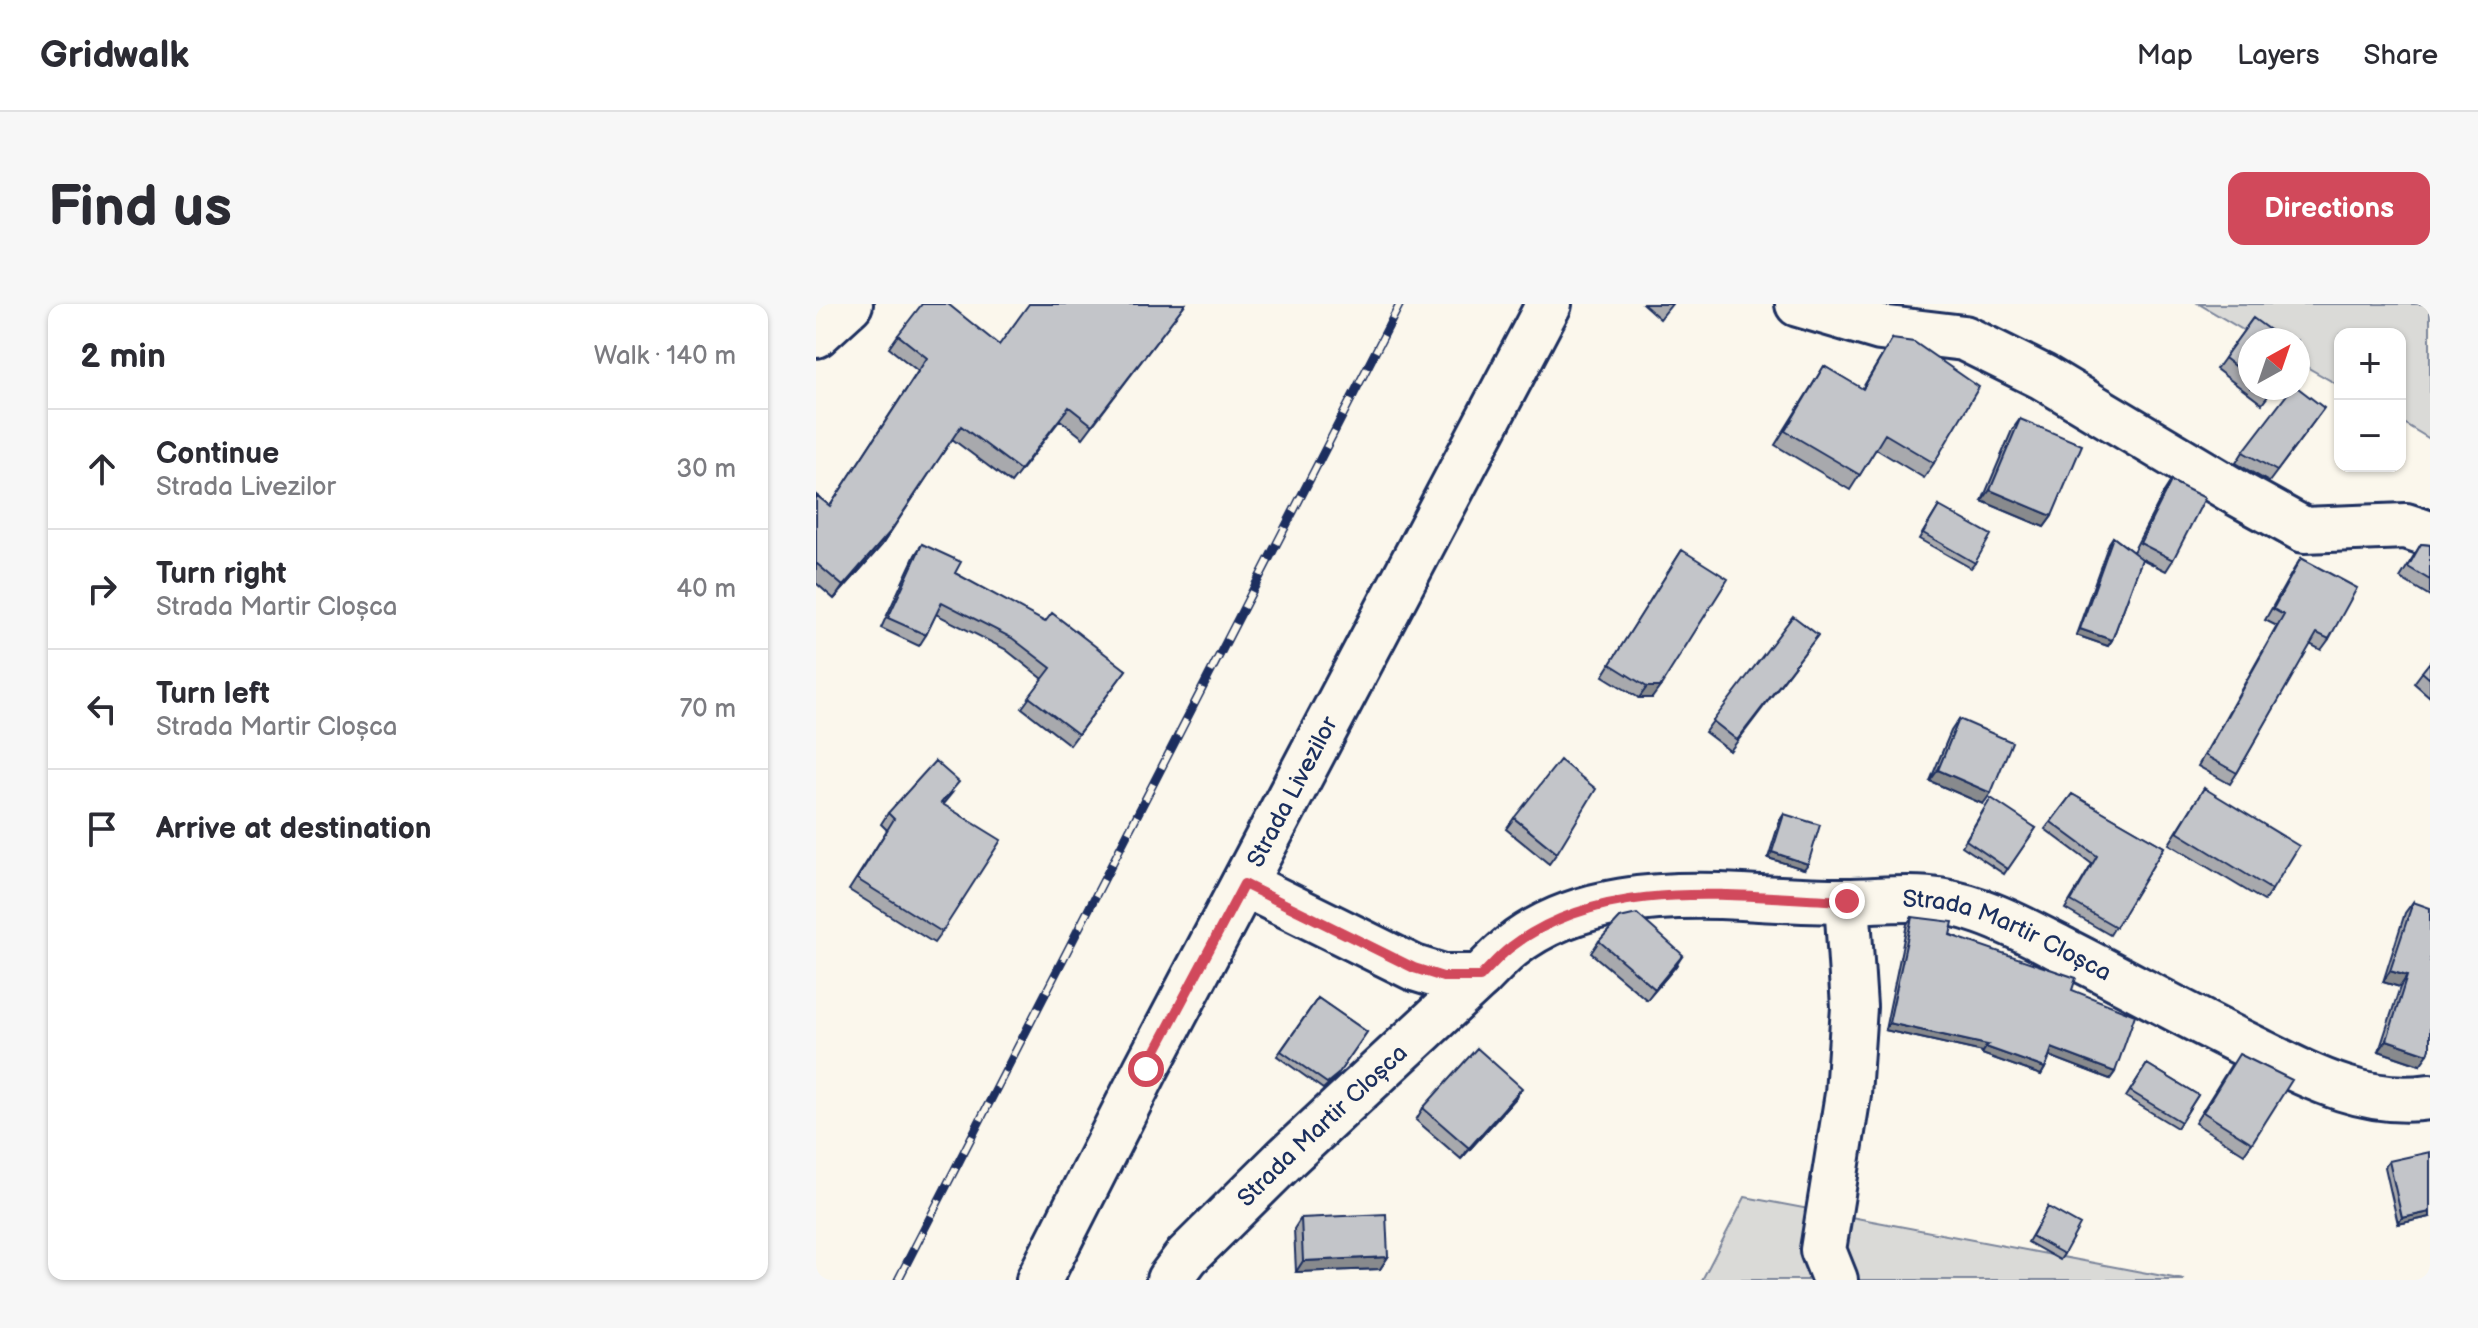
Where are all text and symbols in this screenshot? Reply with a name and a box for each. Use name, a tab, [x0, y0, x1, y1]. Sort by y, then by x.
text: Gridwalk	[40, 33, 189, 78]
text: Map	[2137, 39, 2193, 72]
text: Layers	[2237, 39, 2320, 72]
text: Share	[2364, 39, 2438, 72]
button: Directions	[2228, 172, 2430, 245]
text: Find us	[48, 175, 232, 242]
north arrow	[2238, 328, 2310, 400]
map controls	[2334, 328, 2406, 472]
button: +	[2334, 328, 2406, 400]
text: 2 min	[80, 336, 166, 377]
text: Walk · 140 m	[594, 341, 736, 372]
button: −	[2334, 400, 2406, 472]
text: Continue	[156, 436, 279, 472]
icon: ahead	[80, 447, 124, 491]
text: 30 m	[676, 454, 736, 485]
text: Strada Livezilor	[156, 472, 336, 503]
text: Turn right	[156, 556, 287, 592]
icon: right	[80, 567, 124, 611]
text: 40 m	[676, 574, 736, 605]
text: Strada Martir Cloșca	[156, 592, 398, 623]
text: Turn left	[156, 676, 270, 712]
icon: left	[80, 687, 124, 731]
text: 70 m	[679, 694, 736, 725]
street label: Strada Livezilor	[1241, 711, 1344, 872]
text: Strada Martir Cloșca	[156, 712, 398, 743]
icon: arrive	[80, 807, 124, 851]
text: Arrive at destination	[156, 811, 432, 847]
route end	[1829, 883, 1865, 919]
street label: Strada Martir Cloșca	[1902, 884, 2116, 987]
street label: Strada Martir Cloșca	[1231, 1038, 1413, 1213]
route start	[1128, 1051, 1164, 1087]

